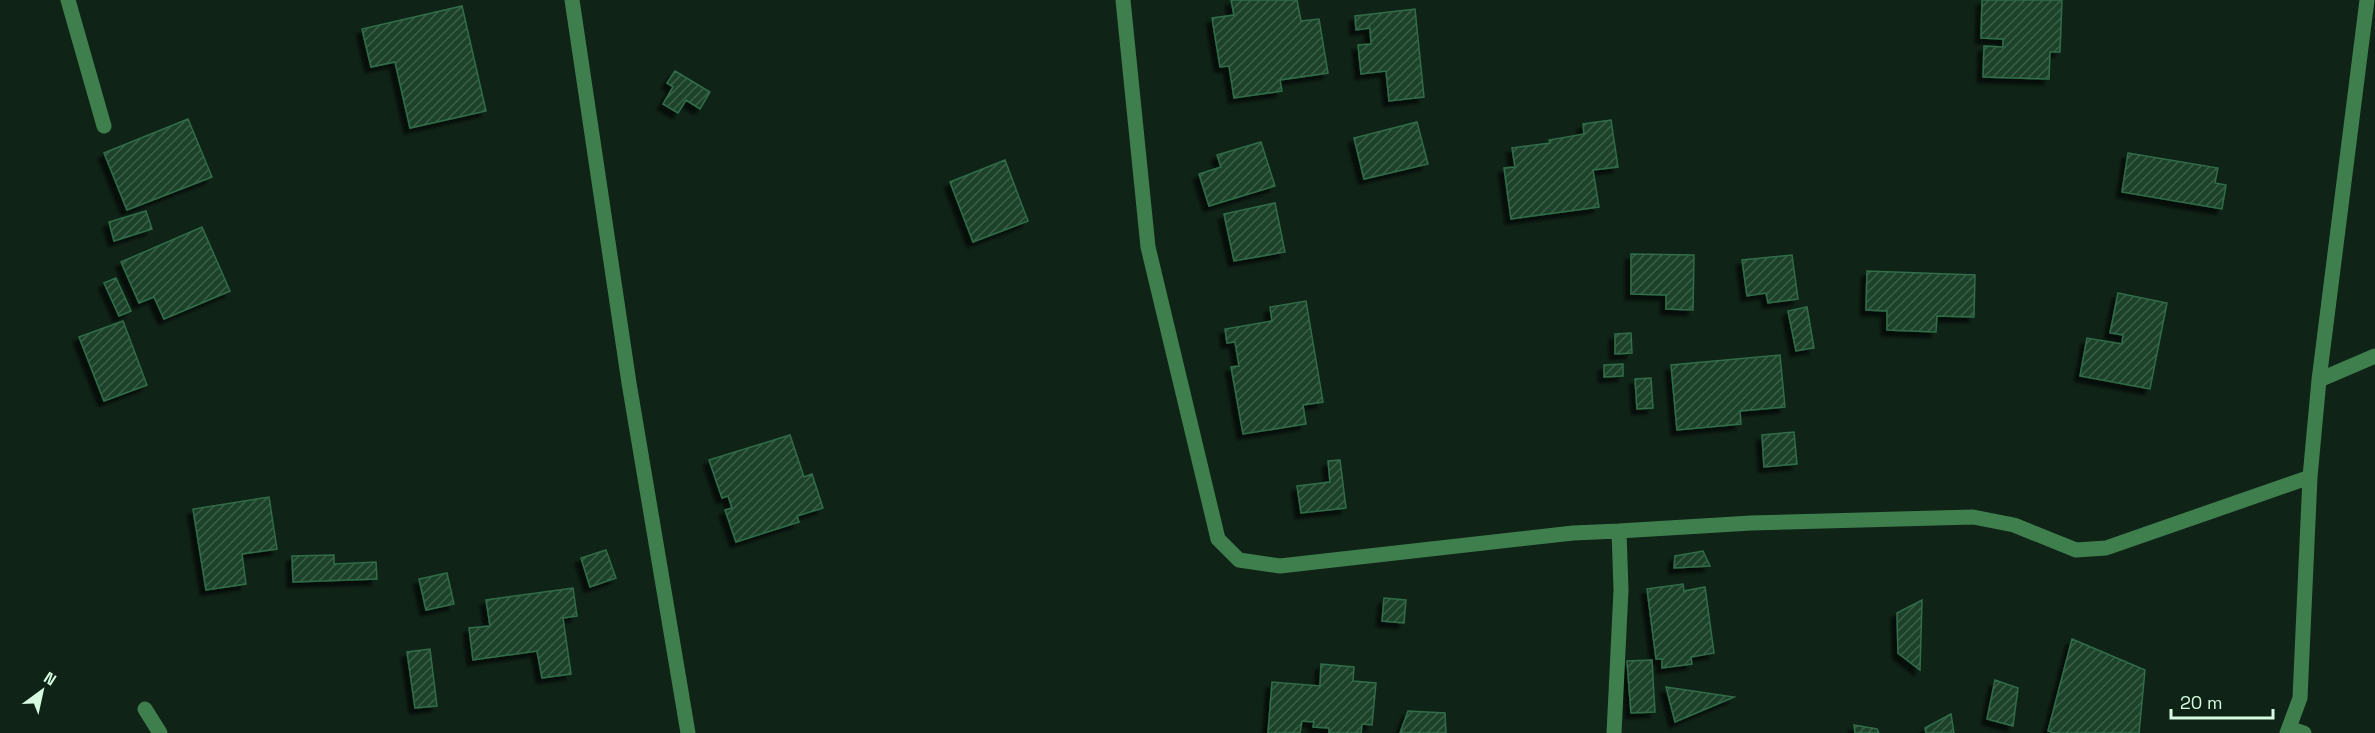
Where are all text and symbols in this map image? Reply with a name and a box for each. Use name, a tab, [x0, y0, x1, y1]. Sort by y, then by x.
north arrow	[12, 661, 72, 721]
text: N	[40, 667, 60, 691]
scale bar	[2171, 682, 2273, 720]
text: 20 m	[2180, 691, 2223, 714]

